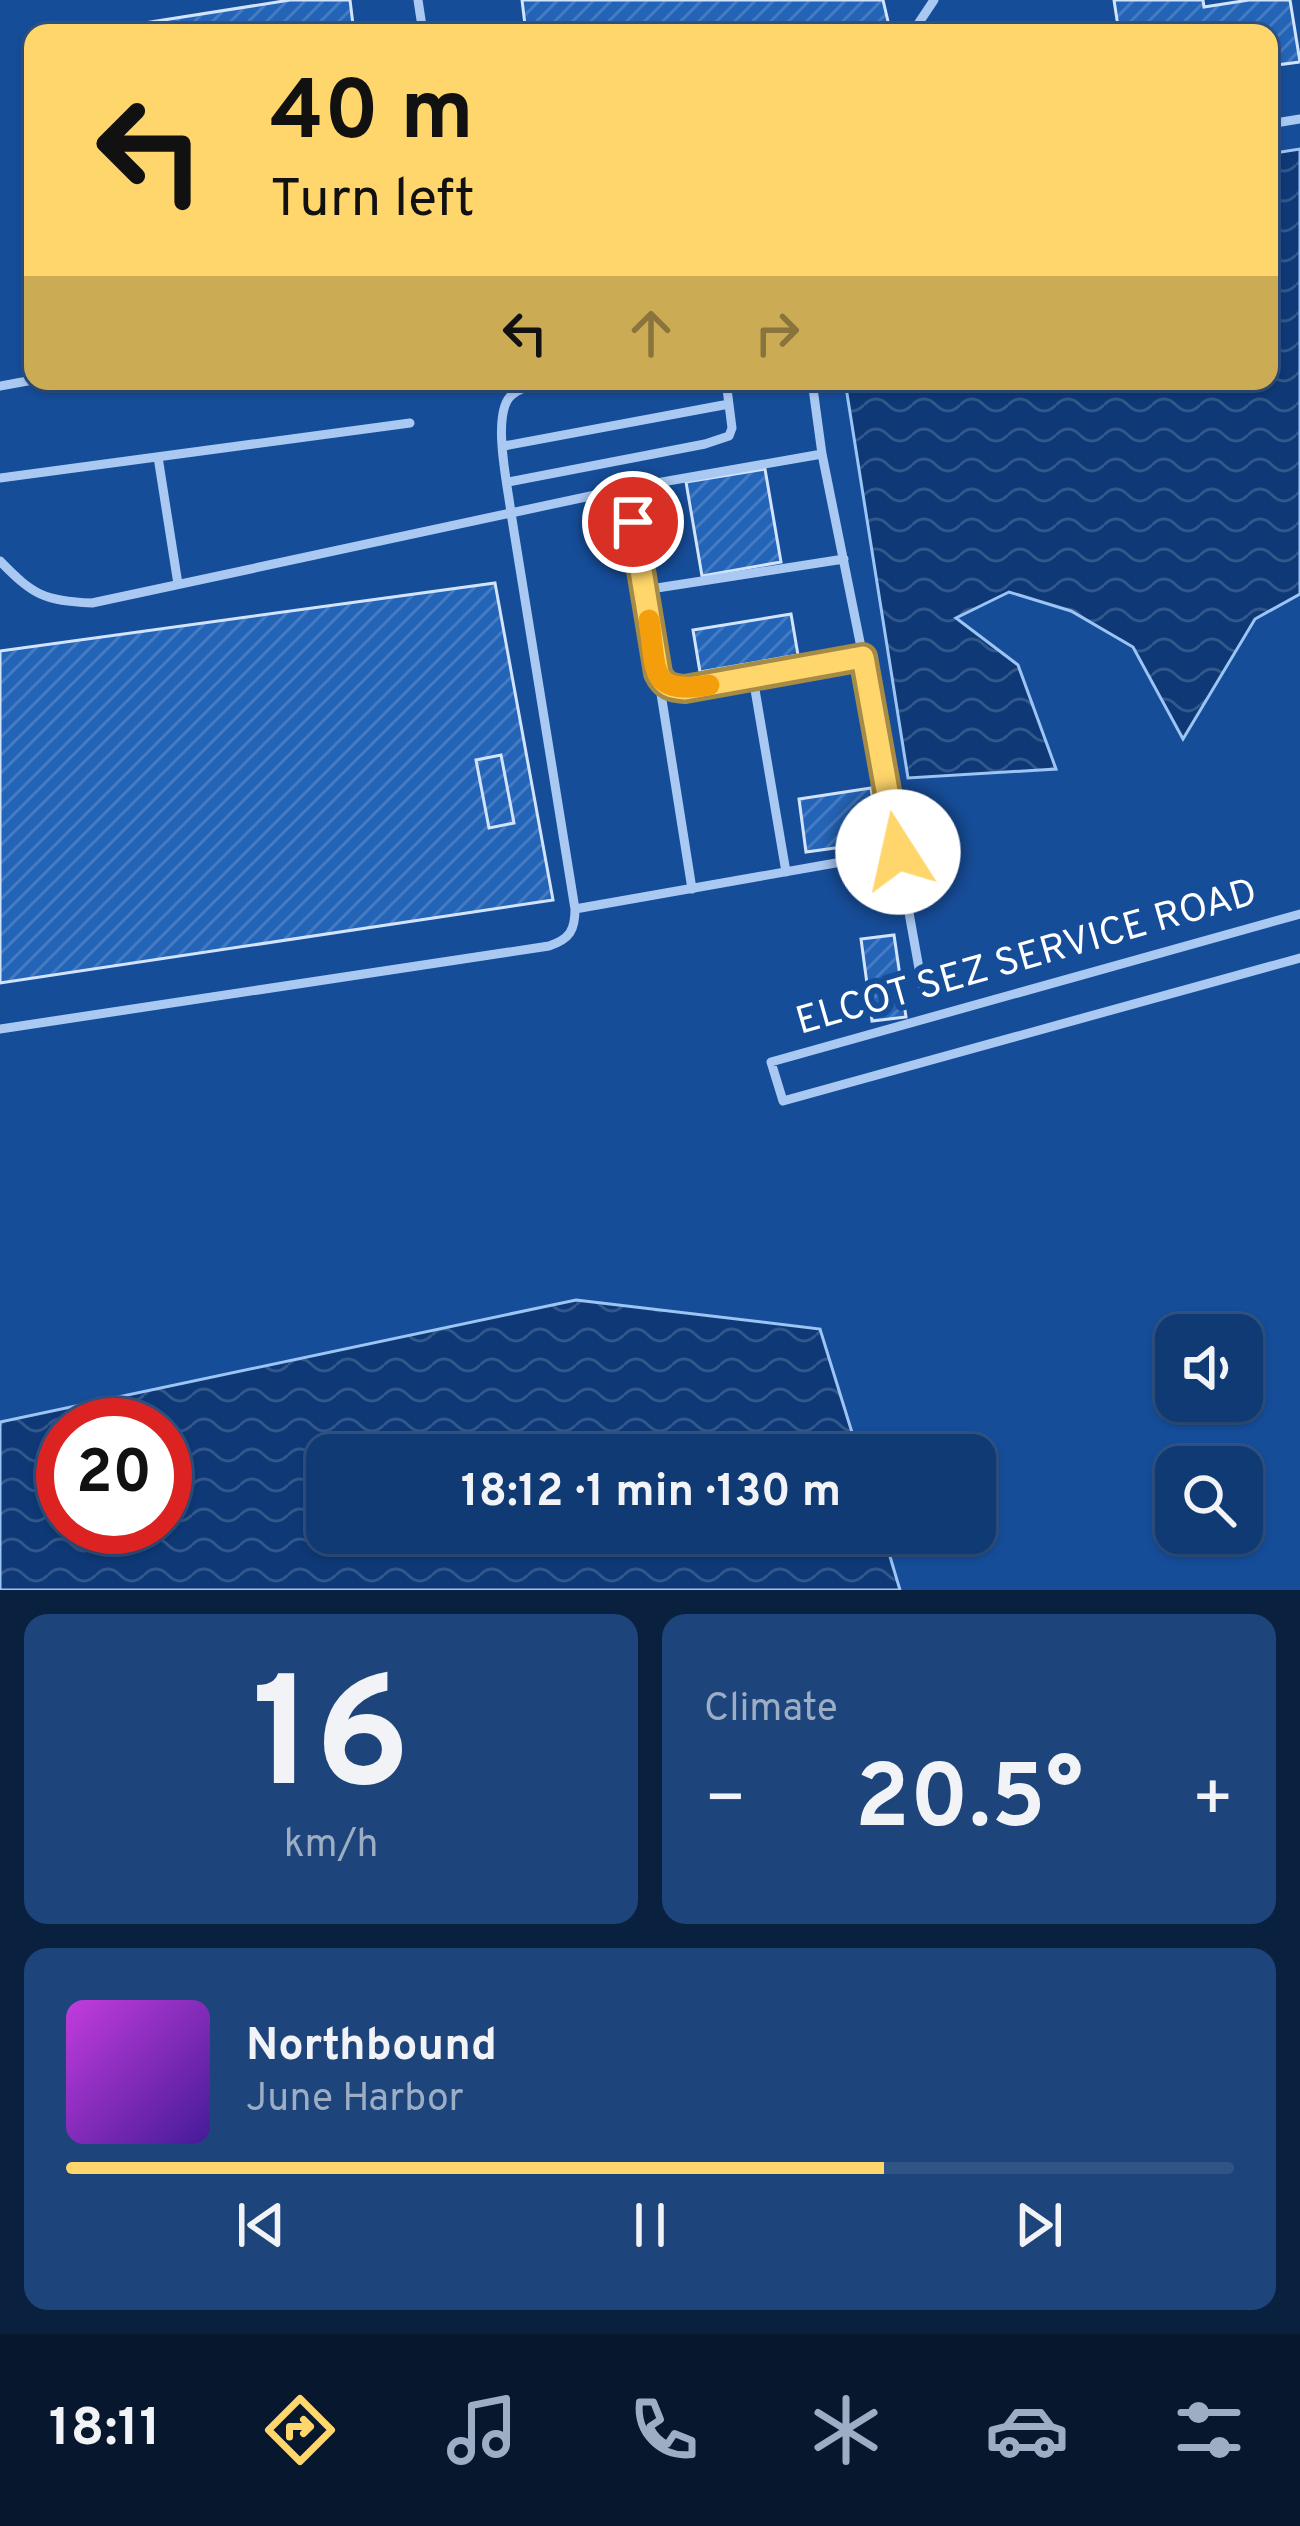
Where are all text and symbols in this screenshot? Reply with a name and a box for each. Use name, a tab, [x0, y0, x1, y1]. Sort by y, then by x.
text: 40 m	[270, 63, 474, 169]
icon: left	[72, 72, 228, 228]
text: Turn left	[270, 167, 475, 236]
icon: left	[492, 300, 558, 366]
icon: ahead	[618, 300, 684, 366]
icon: right	[744, 300, 810, 366]
pin	[582, 471, 684, 573]
icon: arrive	[600, 489, 666, 555]
position arrow	[835, 789, 961, 915]
street label: ELCOT SEZ SERVICE ROAD	[791, 870, 1263, 1048]
map controls	[1155, 1314, 1263, 1554]
button: sound	[1155, 1314, 1263, 1422]
speed limit sign: 20	[36, 1398, 192, 1554]
button: search	[1155, 1446, 1263, 1554]
text: 18:12 · 1 min · 130 m	[461, 1465, 841, 1522]
text: 16	[252, 1645, 410, 1843]
text: Climate	[704, 1686, 838, 1735]
text: 20.5°	[855, 1746, 1083, 1859]
text: −	[704, 1761, 747, 1844]
text: +	[1191, 1761, 1234, 1844]
text: km/h	[284, 1822, 378, 1871]
text: Northbound	[246, 2019, 497, 2076]
text: June Harbor	[246, 2076, 464, 2125]
icon: previous	[228, 2192, 294, 2258]
icon: pause	[617, 2192, 683, 2258]
icon: next	[1006, 2192, 1072, 2258]
icon: directions	[258, 2388, 342, 2472]
icon: music	[440, 2388, 524, 2472]
icon: phone	[622, 2388, 706, 2472]
icon: climate	[804, 2388, 888, 2472]
icon: car	[985, 2388, 1069, 2472]
icon: filters	[1167, 2388, 1251, 2472]
text: 18:11	[49, 2396, 161, 2465]

